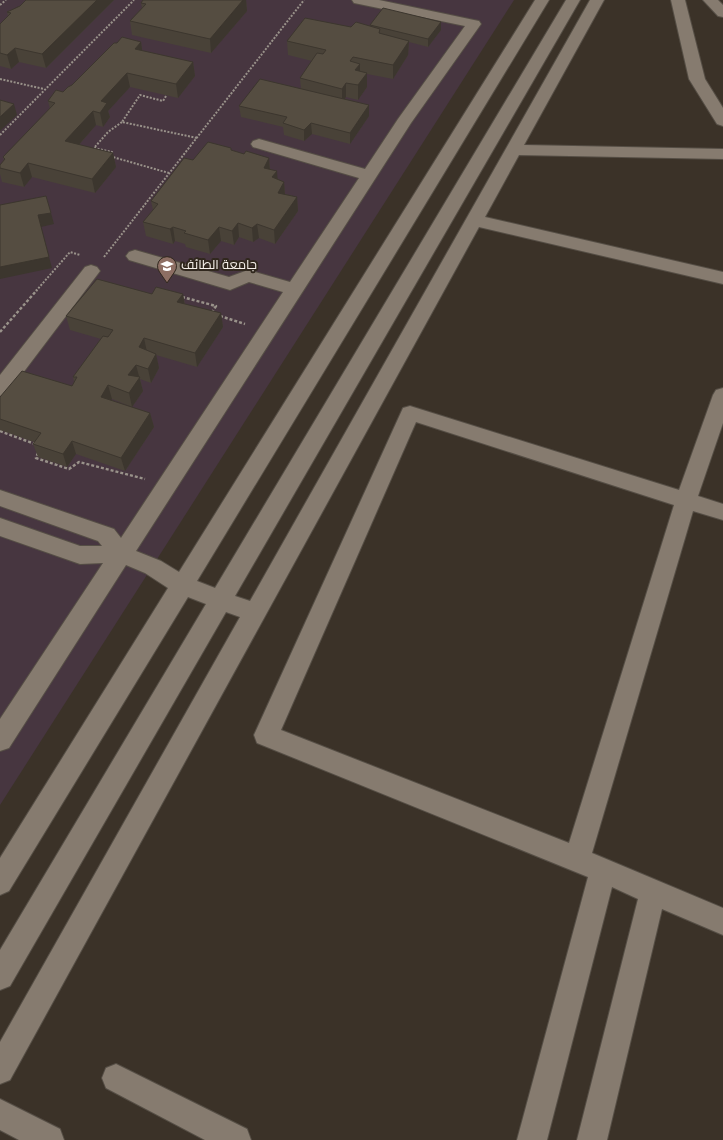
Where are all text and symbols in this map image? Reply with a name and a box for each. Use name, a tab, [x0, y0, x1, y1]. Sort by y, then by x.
school or university icon: جامعة الطائف	[156, 255, 178, 283]
place label: جامعة الطائف	[181, 258, 257, 274]

